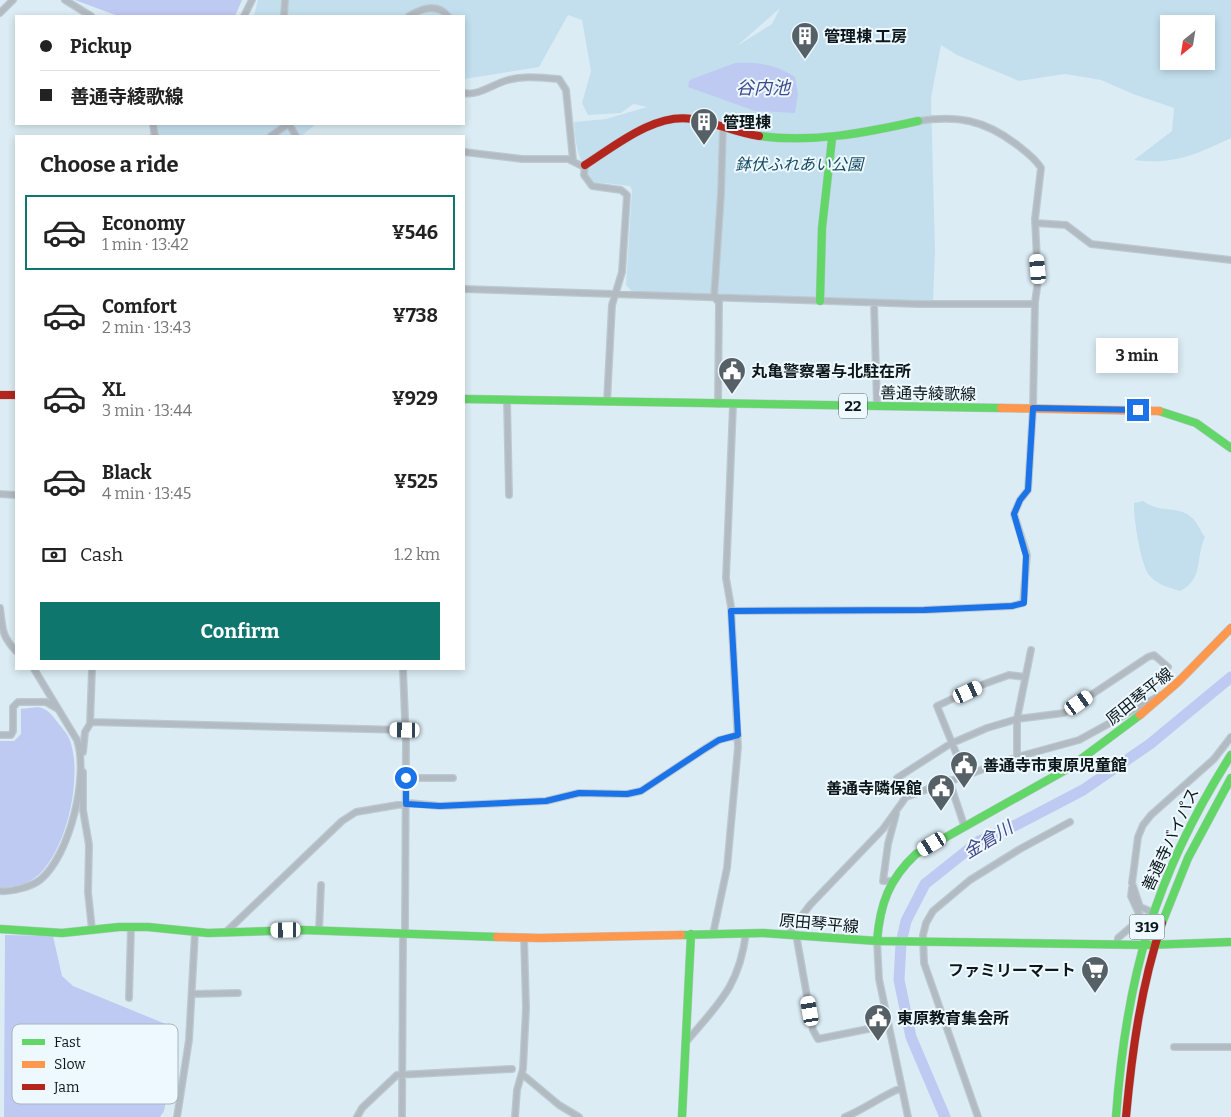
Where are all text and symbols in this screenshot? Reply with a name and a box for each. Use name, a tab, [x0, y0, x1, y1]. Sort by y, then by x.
north arrow	[1160, 15, 1215, 70]
map controls	[1160, 15, 1215, 70]
building icon: 管理棟 工房	[790, 21, 820, 60]
place label: 管理棟 工房	[824, 27, 907, 46]
text: Pickup	[70, 35, 132, 58]
water label: 谷内池	[736, 77, 792, 99]
text: 善通寺綾歌線	[70, 85, 184, 108]
building icon: 管理棟	[689, 107, 719, 146]
place label: 管理棟	[723, 113, 771, 132]
text: Choose a ride	[40, 151, 179, 178]
park label: 鉢伏ふれあい公園	[735, 155, 865, 174]
icon: car	[42, 210, 87, 255]
text: Economy	[102, 212, 185, 235]
text: ¥546	[392, 221, 438, 244]
text: 1 min · 13:42	[102, 235, 189, 254]
car	[1029, 253, 1046, 285]
icon: car	[42, 293, 87, 338]
text: Comfort	[102, 295, 177, 318]
text: ¥738	[393, 304, 438, 327]
text: 2 min · 13:43	[102, 318, 191, 337]
callout: 3 min	[1097, 338, 1179, 372]
text: 3 min	[1116, 346, 1158, 365]
public building icon: 丸亀警察署与北駐在所	[717, 356, 747, 395]
place label: 丸亀警察署与北駐在所	[751, 362, 911, 381]
icon: car	[42, 376, 87, 421]
text: XL	[102, 378, 126, 401]
street label: 善通寺綾歌線	[880, 383, 976, 404]
text: ¥929	[392, 387, 438, 410]
road number: 22	[839, 394, 867, 418]
route end	[1127, 399, 1149, 421]
text: 3 min · 13:44	[102, 401, 192, 420]
icon: car	[42, 459, 87, 504]
text: Black	[102, 461, 152, 484]
text: ¥525	[394, 470, 438, 493]
text: 4 min · 13:45	[102, 484, 191, 503]
icon: cash	[40, 541, 68, 569]
text: Cash	[80, 543, 123, 566]
text: 1.2 km	[394, 545, 440, 564]
button: Confirm	[40, 602, 440, 660]
street label: 原田琴平線	[1102, 664, 1176, 729]
car	[951, 679, 984, 705]
car	[1062, 688, 1095, 718]
car	[389, 722, 420, 738]
public building icon: 善通寺市東原児童館	[949, 750, 979, 789]
place label: 善通寺市東原児童館	[983, 756, 1127, 775]
route start	[395, 767, 417, 789]
public building icon: 善通寺隣保館	[926, 773, 956, 812]
place label: 善通寺隣保館	[826, 779, 922, 798]
street label: 善通寺バイパス	[1138, 785, 1203, 894]
water label: 金倉川	[959, 816, 1019, 863]
car	[915, 830, 948, 858]
street label: 原田琴平線	[778, 911, 860, 936]
road number: 319	[1130, 914, 1164, 940]
car	[270, 922, 301, 938]
supermarket icon: ファミリーマート	[1080, 955, 1110, 994]
place label: ファミリーマート	[948, 961, 1076, 980]
car	[800, 995, 819, 1027]
public building icon: 東原教育集会所	[863, 1003, 893, 1042]
place label: 東原教育集会所	[897, 1009, 1009, 1028]
legend	[12, 1024, 178, 1104]
text: Fast	[54, 1034, 81, 1051]
text: Slow	[54, 1056, 86, 1073]
text: Jam	[53, 1079, 80, 1096]

